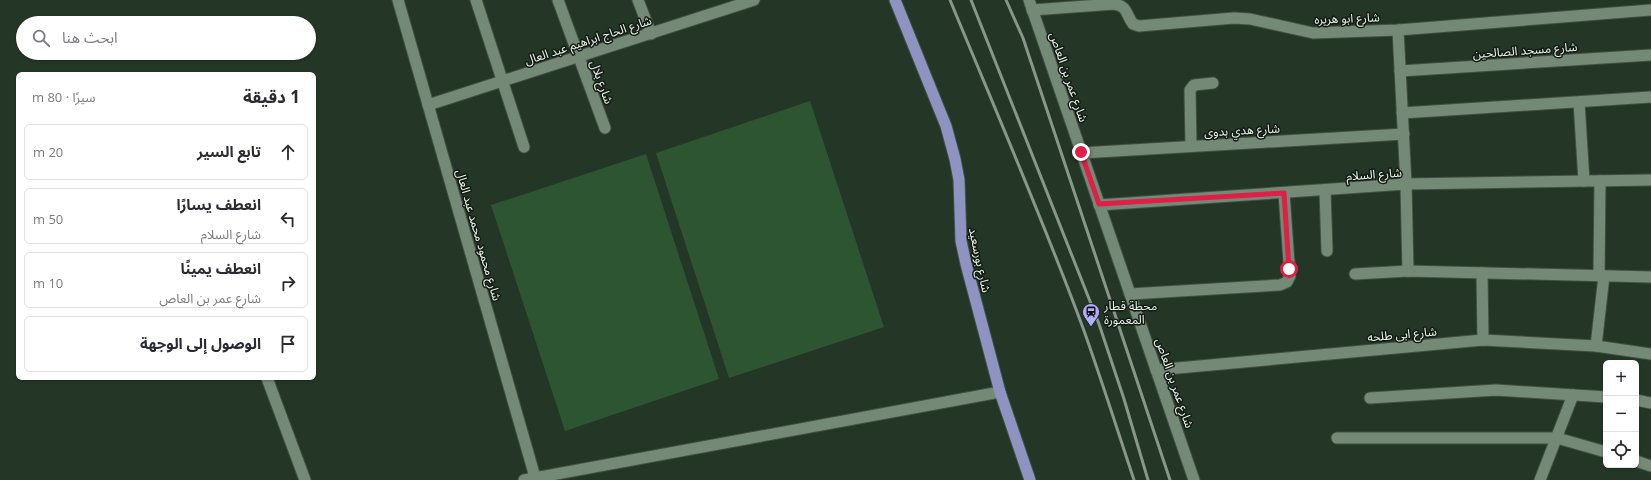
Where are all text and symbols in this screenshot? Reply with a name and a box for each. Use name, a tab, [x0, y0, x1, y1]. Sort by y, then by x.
street label: شارع ابو هريره	[1314, 8, 1380, 29]
street label: شارع الحاج ابراهيم عبد العال	[522, 11, 654, 70]
search box	[16, 16, 316, 60]
icon: search	[30, 27, 52, 49]
text: ابحث هنا	[62, 27, 118, 47]
street label: شارع عمر بن العاص	[1045, 30, 1092, 124]
street label: شارع مسجد الصالحين	[1472, 38, 1578, 63]
street label: شارع بلال	[585, 58, 618, 107]
text: 1 دقيقة	[243, 85, 300, 108]
text: سيرًا · 80 m	[32, 88, 95, 106]
street label: شارع هدي بدوى	[1204, 120, 1281, 142]
text: تابع السير	[197, 141, 261, 161]
icon: ahead	[277, 141, 299, 163]
text: 20 m	[33, 143, 63, 161]
route end	[1072, 143, 1090, 161]
street label: شارع السلام	[1346, 164, 1402, 185]
street label: شارع محمود محمد عبد العال	[451, 167, 506, 303]
text: انعطف يسارًا	[177, 194, 261, 214]
icon: left	[277, 208, 299, 230]
text: 50 m	[33, 210, 63, 228]
text: شارع السلام	[201, 225, 261, 243]
street label: شارع بورسعيد	[964, 226, 995, 294]
text: انعطف يمينًا	[180, 258, 261, 278]
route start	[1280, 260, 1298, 278]
icon: right	[277, 272, 299, 294]
text: 10 m	[33, 274, 63, 292]
text: شارع عمر بن العاص	[159, 289, 261, 307]
place label: محطة قطار المعمورة	[1103, 297, 1157, 328]
station icon: محطة قطار المعمورة	[1081, 302, 1101, 327]
street label: شارع ابى طلحه	[1367, 322, 1438, 347]
text: الوصول إلى الوجهة	[140, 333, 261, 353]
icon: arrive	[277, 333, 299, 355]
street label: شارع عمر بن العاص	[1151, 336, 1198, 430]
map controls	[1603, 360, 1639, 468]
button: +	[1603, 360, 1639, 396]
button: −	[1603, 396, 1639, 432]
button: locate	[1603, 432, 1639, 468]

